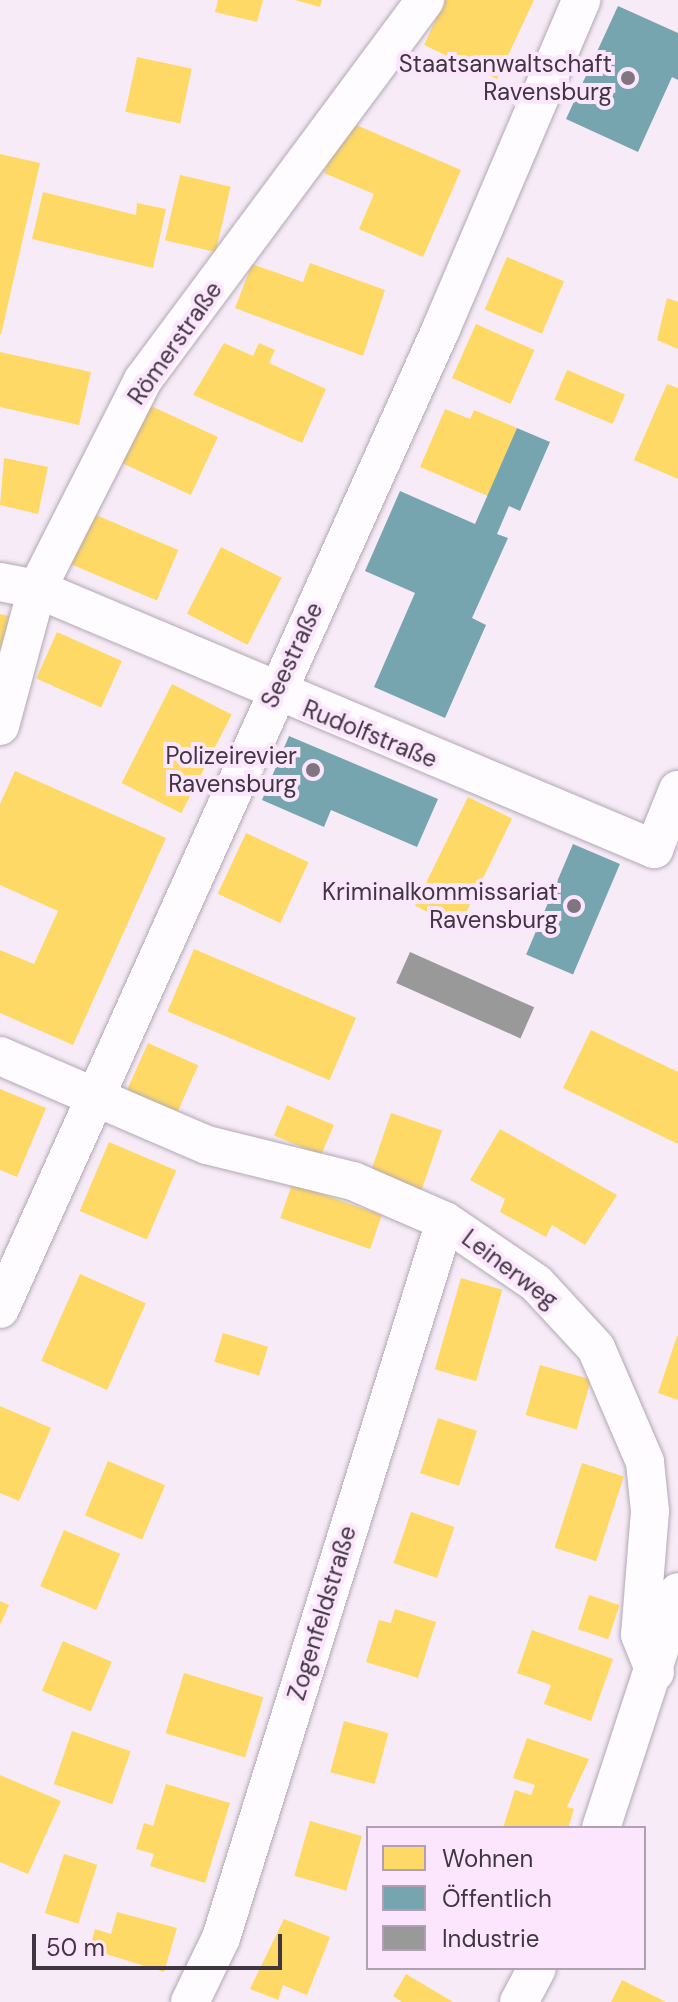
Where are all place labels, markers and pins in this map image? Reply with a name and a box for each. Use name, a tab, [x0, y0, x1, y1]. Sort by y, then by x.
place label: Staatsanwaltschaft Ravensburg	[399, 50, 612, 106]
marker: Staatsanwaltschaft Ravensburg	[619, 69, 637, 87]
place label: Polizeirevier Ravensburg	[166, 742, 297, 798]
marker: Polizeirevier Ravensburg	[304, 761, 322, 779]
place label: Kriminalkommissariat Ravensburg	[322, 878, 558, 934]
marker: Kriminalkommissariat Ravensburg	[565, 897, 583, 915]

